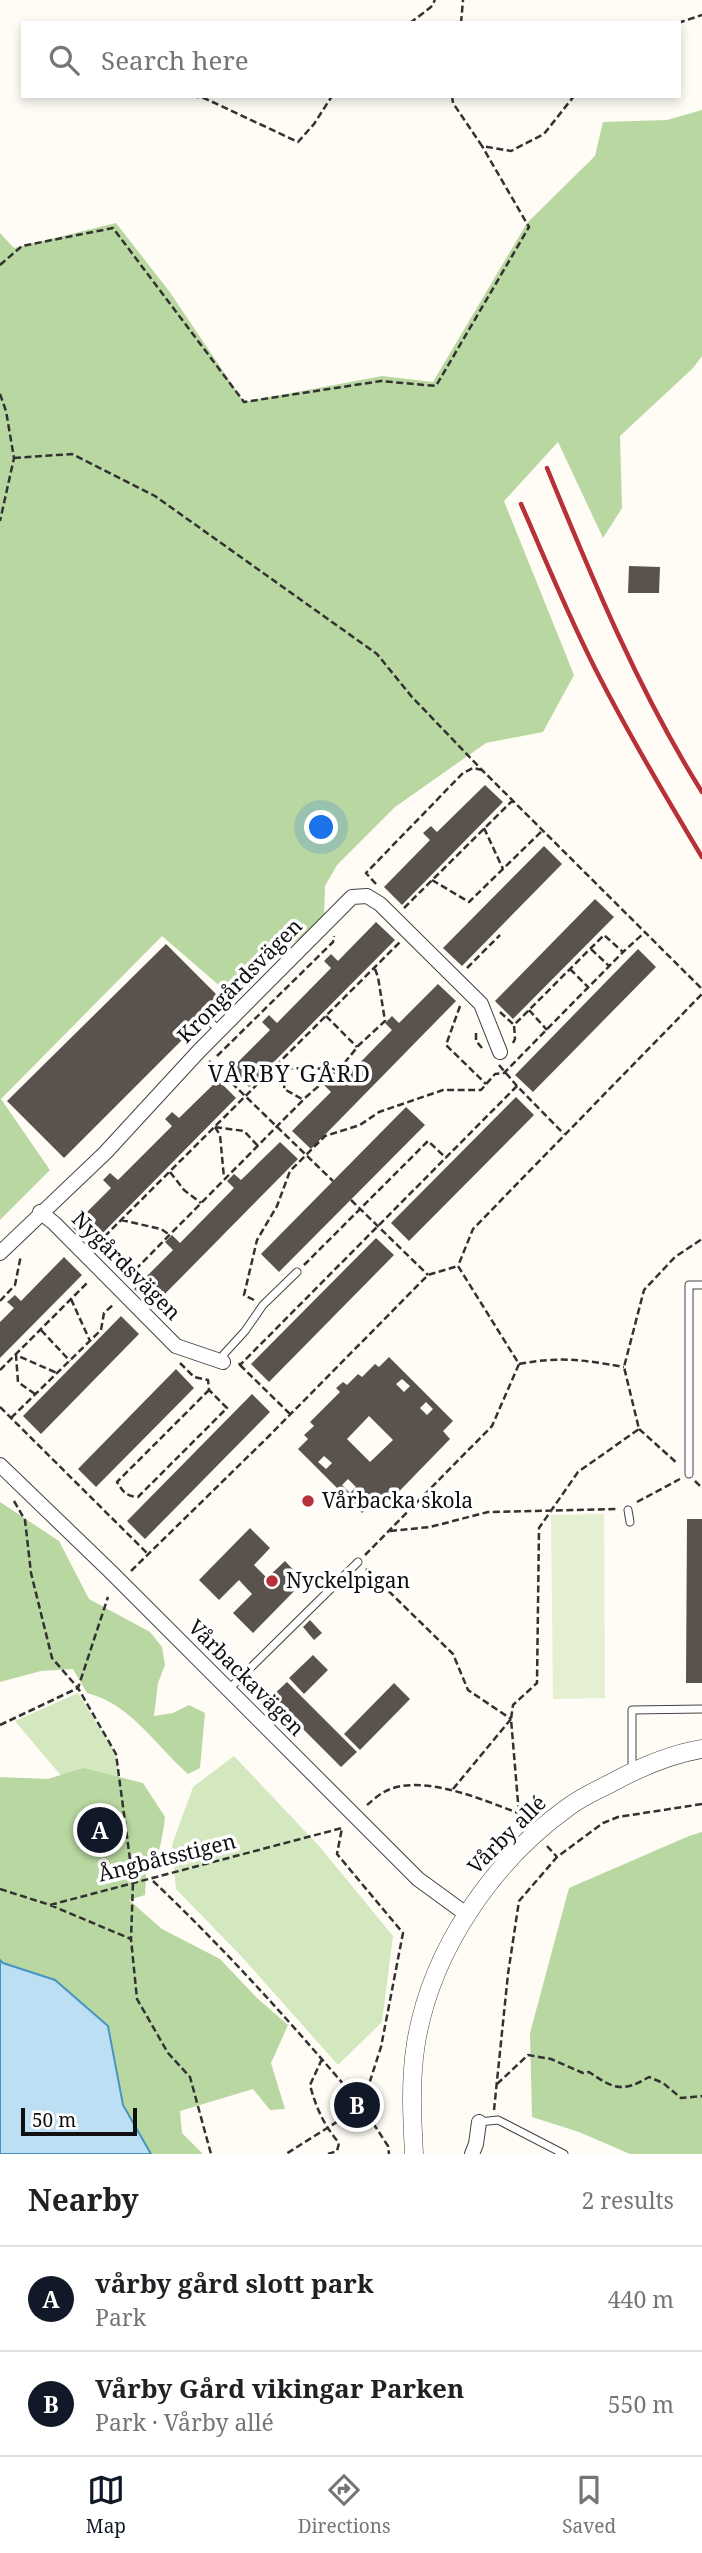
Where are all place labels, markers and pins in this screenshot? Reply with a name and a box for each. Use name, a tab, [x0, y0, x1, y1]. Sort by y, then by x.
place label: Vårbacka skola	[322, 1486, 473, 1514]
marker: Vårbacka skola	[300, 1493, 316, 1509]
place label: Nyckelpigan	[286, 1566, 410, 1594]
marker: Nyckelpigan	[264, 1573, 280, 1589]
pin: A	[77, 1804, 123, 1856]
pin: B	[334, 2079, 380, 2131]

